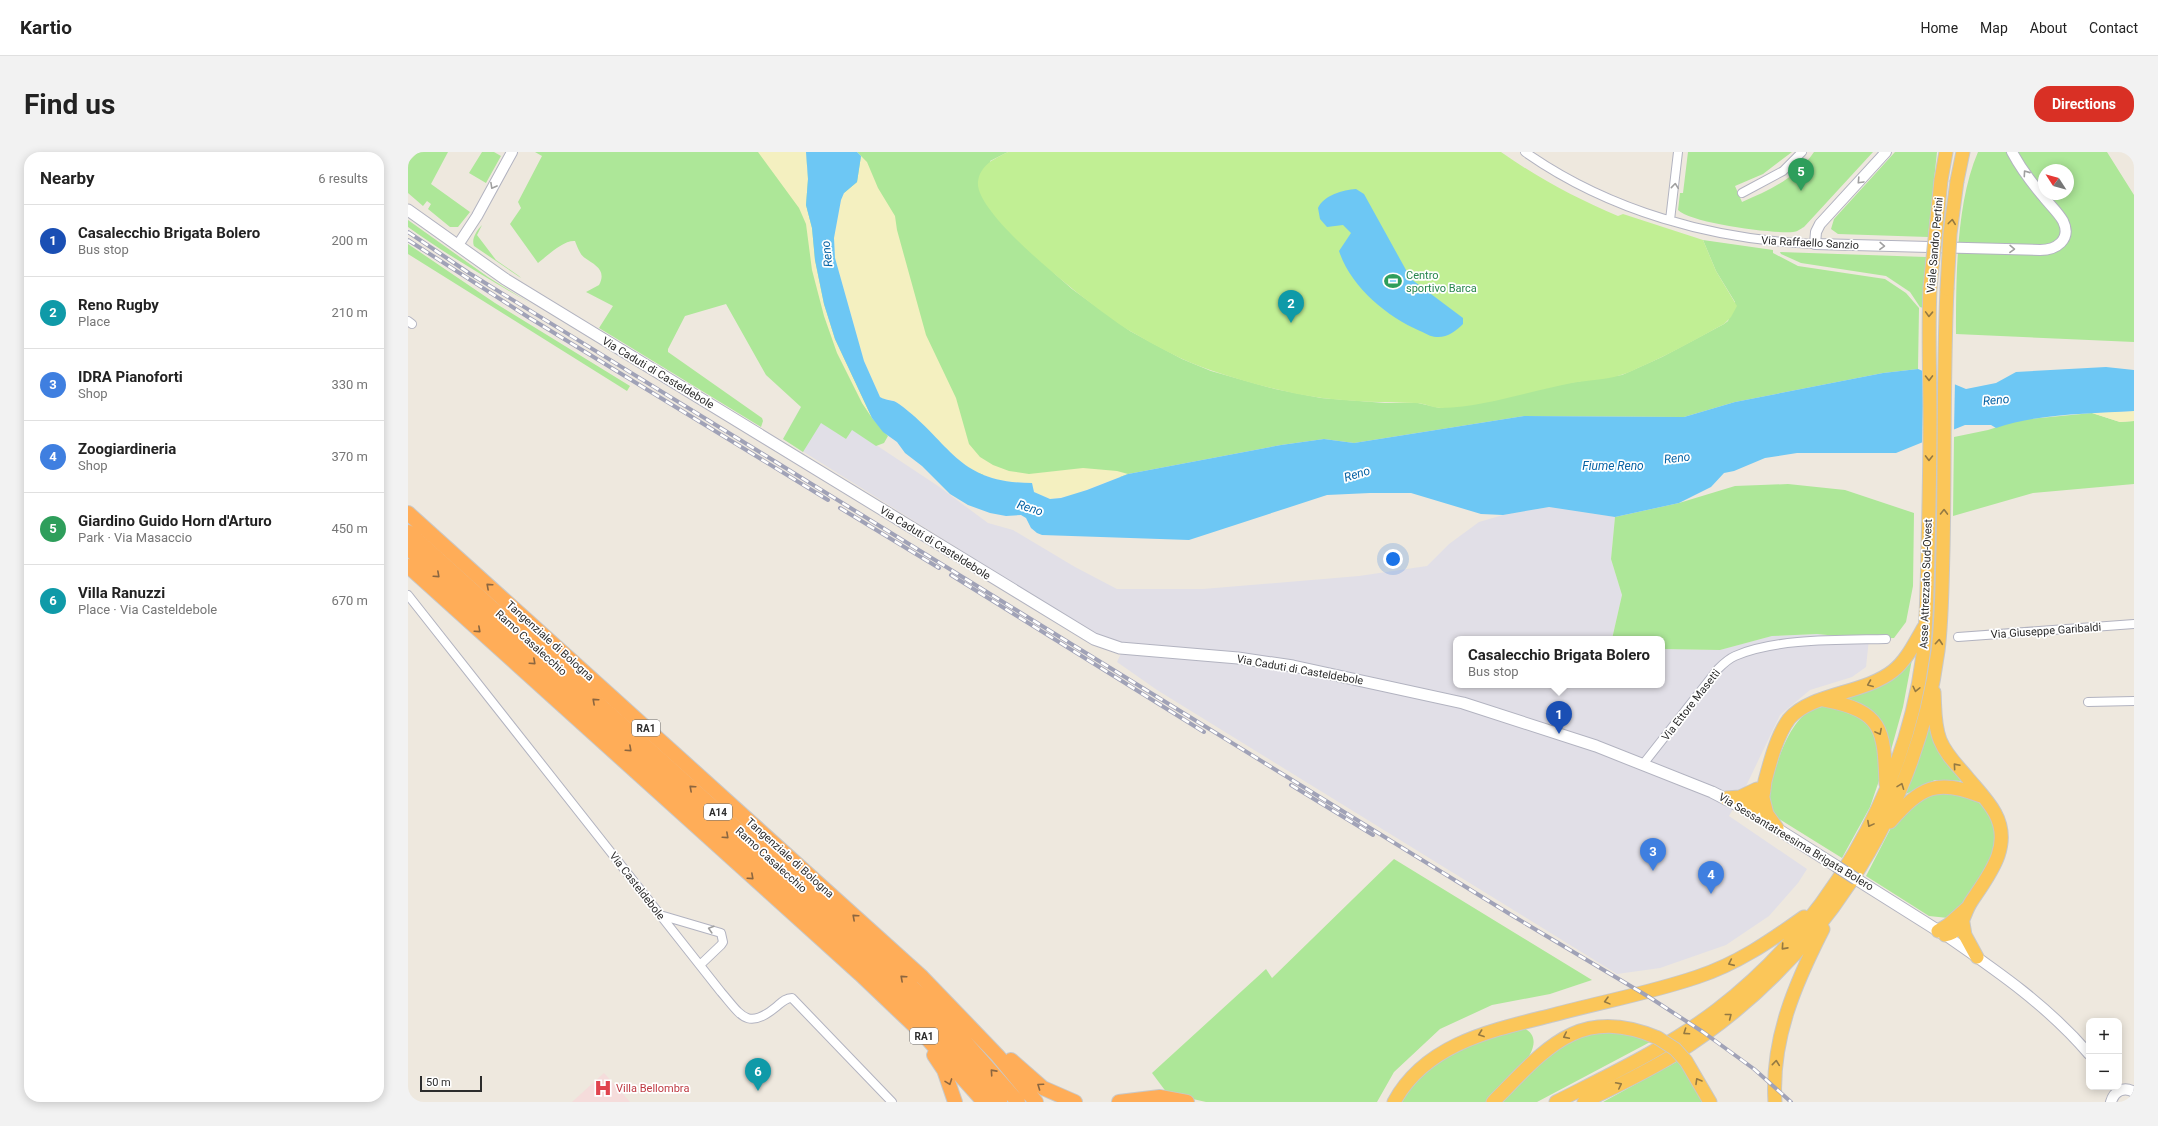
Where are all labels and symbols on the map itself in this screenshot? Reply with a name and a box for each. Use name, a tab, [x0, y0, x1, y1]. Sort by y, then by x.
pin: 5	[1788, 158, 1814, 191]
north arrow	[2038, 164, 2074, 200]
one-way arrow	[2023, 170, 2031, 177]
one-way arrow	[1857, 176, 1864, 184]
one-way arrow	[490, 182, 498, 189]
one-way arrow	[1670, 183, 1679, 189]
street label: Viale Sandro Pertini	[1924, 197, 1946, 293]
one-way arrow	[1947, 219, 1956, 225]
street label: Via Raffaello Sanzio	[1761, 234, 1859, 252]
water label: Reno	[818, 240, 836, 268]
one-way arrow	[1879, 242, 1885, 250]
one-way arrow	[2009, 245, 2015, 253]
place label: Centro sportivo Barca	[1406, 269, 1477, 295]
sports icon: Centro sportivo Barca	[1383, 271, 1403, 291]
pin: 2	[1278, 290, 1304, 323]
one-way arrow	[1925, 311, 1933, 317]
street label: Via Caduti di Casteldebole	[600, 334, 716, 412]
one-way arrow	[1925, 375, 1933, 381]
water label: Reno	[1982, 392, 2010, 408]
water label: Reno	[1663, 449, 1691, 467]
one-way arrow	[1925, 455, 1933, 461]
water label: Fiume Reno	[1582, 459, 1644, 473]
water label: Reno	[1342, 463, 1372, 485]
water label: Reno	[1015, 497, 1045, 519]
street label: Via Caduti di Casteldebole	[877, 503, 993, 583]
one-way arrow	[1940, 509, 1948, 515]
street label: Asse Attrezzato Sud-Ovest	[1917, 518, 1935, 649]
your location	[1383, 549, 1403, 569]
one-way arrow	[432, 570, 440, 577]
one-way arrow	[486, 583, 494, 590]
street label: Tangenziale di Bologna	[504, 598, 596, 684]
street label: Ramo Casalecchio	[493, 608, 569, 678]
street label: Via Giuseppe Garibaldi	[1990, 621, 2102, 641]
one-way arrow	[473, 625, 481, 633]
one-way arrow	[1934, 639, 1943, 645]
street label: Via Caduti di Casteldebole	[1236, 652, 1364, 688]
one-way arrow	[528, 657, 536, 665]
street label: Via Ettore Masetti	[1659, 667, 1723, 743]
one-way arrow	[1866, 680, 1873, 688]
one-way arrow	[1913, 686, 1921, 693]
one-way arrow	[593, 699, 600, 706]
pin: 1	[1546, 701, 1572, 734]
road number: RA1	[632, 720, 660, 736]
one-way arrow	[1875, 728, 1882, 735]
one-way arrow	[625, 745, 632, 752]
one-way arrow	[1954, 763, 1961, 770]
one-way arrow	[1896, 782, 1904, 789]
one-way arrow	[689, 786, 697, 793]
street label: Via Sessantatreesima Brigata Bolero	[1716, 790, 1876, 894]
road number: A14	[704, 804, 732, 820]
street label: Tangenziale di Bologna	[744, 815, 836, 901]
one-way arrow	[1867, 820, 1874, 828]
street label: Ramo Casalecchio	[733, 825, 809, 895]
one-way arrow	[721, 832, 729, 839]
pin: 3	[1640, 838, 1666, 871]
street label: Via Casteldebole	[607, 850, 668, 923]
pin: 4	[1698, 861, 1724, 894]
one-way arrow	[746, 872, 754, 880]
one-way arrow	[852, 914, 860, 922]
one-way arrow	[708, 925, 715, 934]
one-way arrow	[1782, 943, 1789, 950]
one-way arrow	[1727, 959, 1734, 967]
one-way arrow	[900, 976, 908, 983]
one-way arrow	[1603, 996, 1610, 1005]
one-way arrow	[1724, 1014, 1731, 1021]
one-way arrow	[1683, 1027, 1690, 1035]
road number: RA1	[910, 1028, 938, 1044]
one-way arrow	[1478, 1030, 1485, 1038]
one-way arrow	[1563, 1031, 1571, 1039]
pin: 6	[745, 1058, 771, 1091]
one-way arrow	[1771, 1060, 1780, 1066]
one-way arrow	[990, 1069, 998, 1077]
scale bar	[420, 1074, 482, 1093]
hospital icon: Villa Bellombra	[593, 1078, 613, 1098]
one-way arrow	[1696, 1078, 1703, 1085]
one-way arrow	[944, 1079, 953, 1086]
place label: Villa Bellombra	[616, 1082, 689, 1095]
one-way arrow	[1614, 1082, 1622, 1089]
one-way arrow	[1038, 1084, 1045, 1091]

